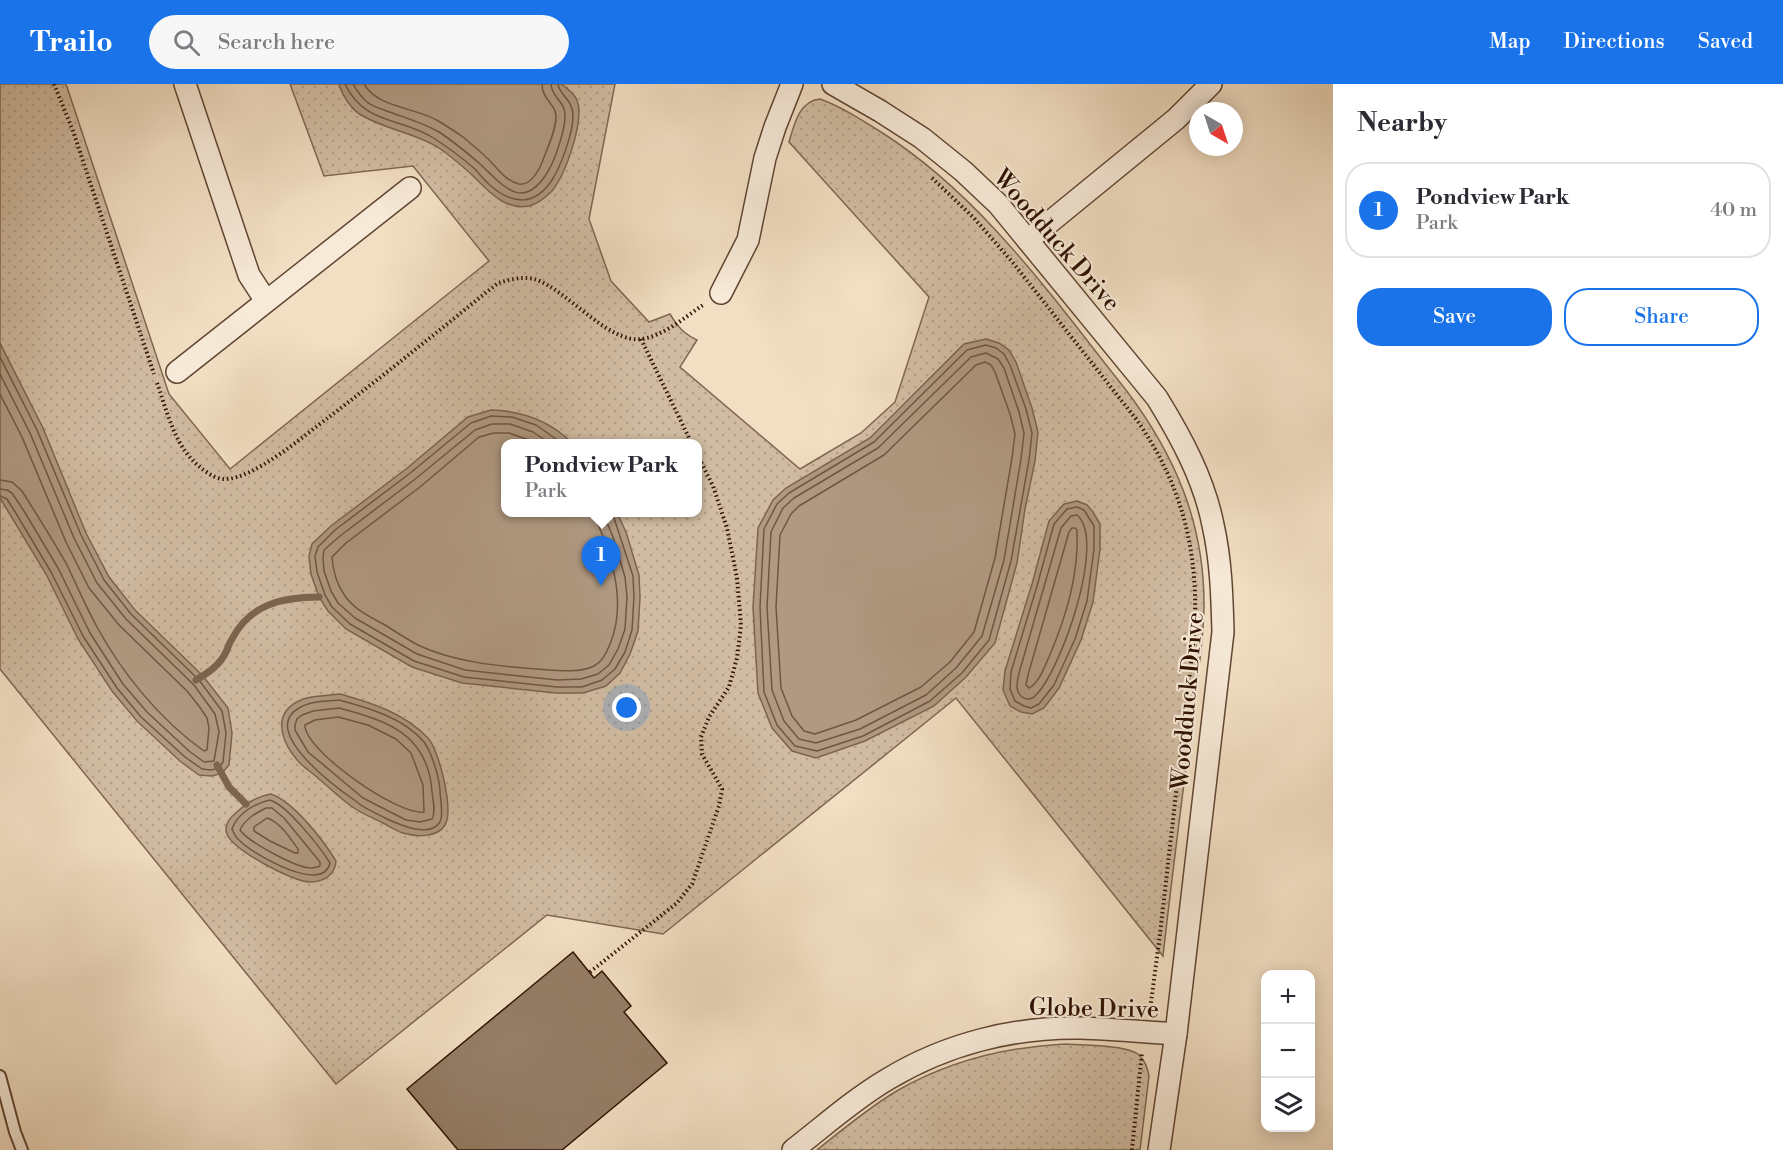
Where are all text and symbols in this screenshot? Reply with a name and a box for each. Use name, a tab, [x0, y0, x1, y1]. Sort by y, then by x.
search box	[149, 15, 569, 69]
text: Trailo	[30, 25, 113, 60]
icon: search	[170, 26, 203, 59]
text: Search here	[218, 29, 335, 56]
text: Map	[1489, 29, 1531, 55]
text: Directions	[1564, 29, 1665, 55]
text: Saved	[1698, 29, 1753, 55]
north arrow	[1189, 102, 1243, 156]
text: Nearby	[1357, 107, 1447, 139]
street label: Woodduck Drive	[986, 163, 1126, 318]
text: Pondview Park	[1416, 184, 1569, 211]
text: 1	[1374, 198, 1383, 223]
text: 40 m	[1710, 198, 1757, 223]
text: Park	[1416, 211, 1458, 236]
button: Save	[1357, 288, 1552, 346]
button: Share	[1564, 288, 1759, 346]
popup	[501, 439, 702, 517]
text: Pondview Park	[525, 452, 678, 479]
text: Park	[525, 479, 566, 504]
pin: 1	[582, 536, 620, 586]
street label: Woodduck Drive	[1165, 611, 1211, 792]
your location	[612, 693, 641, 722]
map controls	[1261, 970, 1315, 1132]
button: +	[1261, 970, 1315, 1024]
street label: Globe Drive	[1029, 993, 1159, 1025]
button: −	[1261, 1024, 1315, 1078]
button: layers	[1261, 1078, 1315, 1132]

